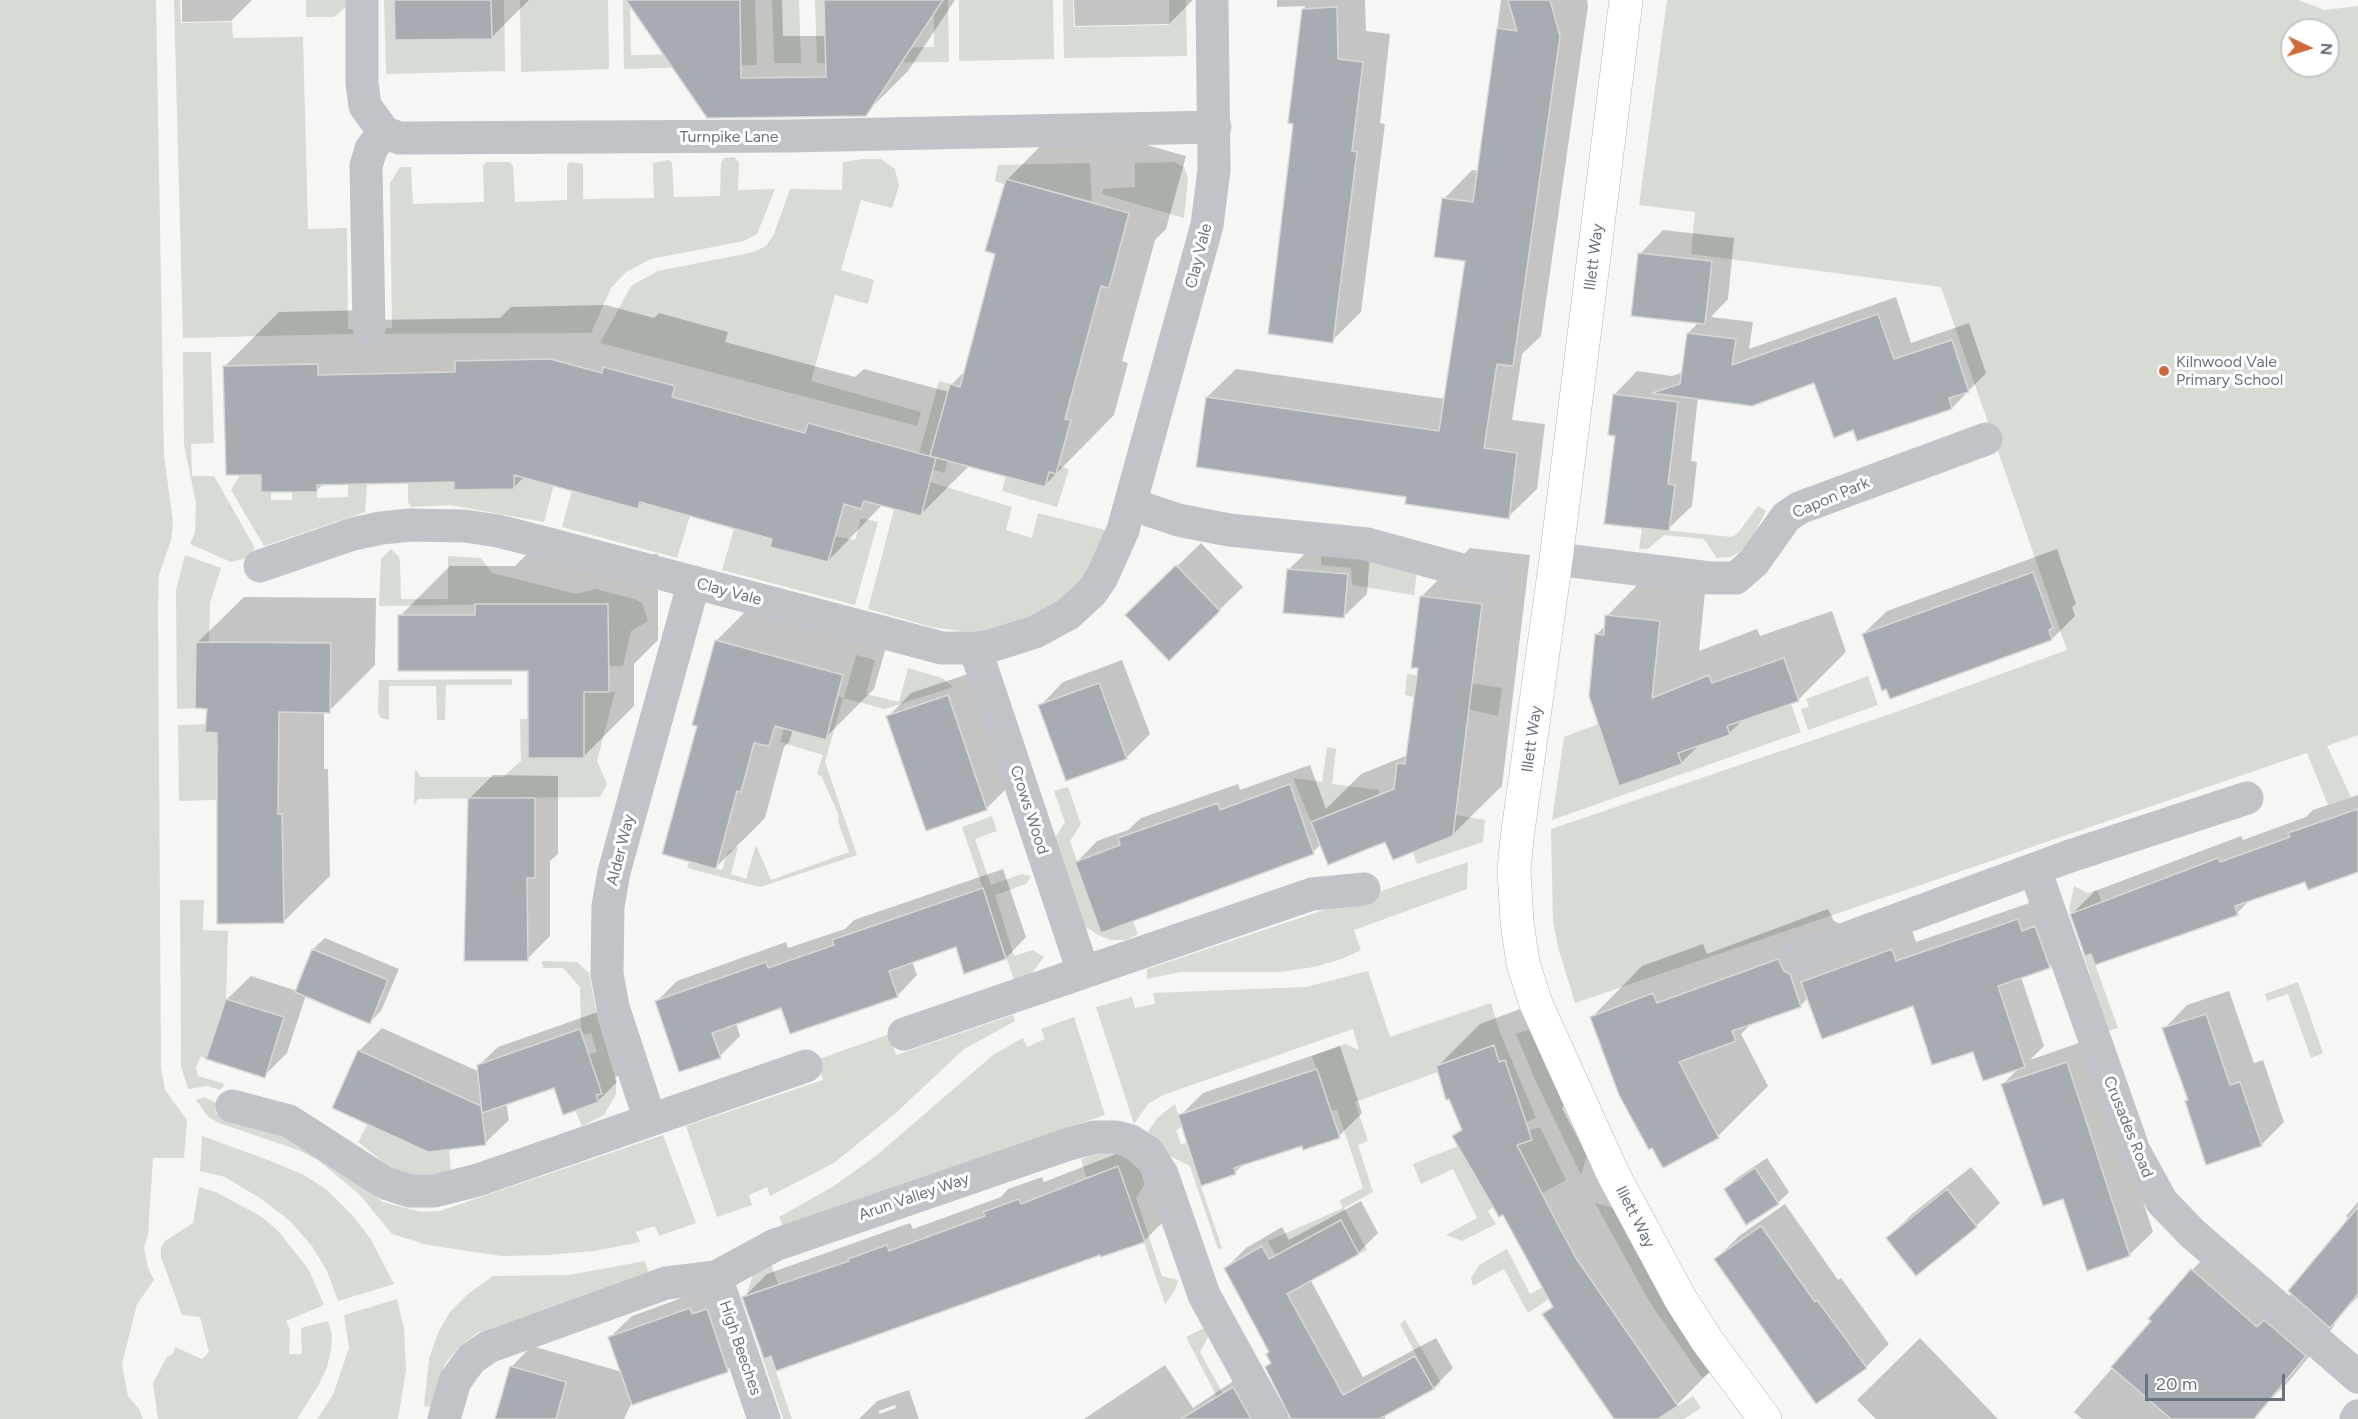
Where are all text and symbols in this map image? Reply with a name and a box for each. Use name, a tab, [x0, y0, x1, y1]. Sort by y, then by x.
north arrow	[2280, 18, 2340, 78]
text: N	[2317, 42, 2336, 56]
street label: Turnpike Lane	[680, 127, 778, 147]
street label: Clay Vale	[1182, 221, 1216, 291]
street label: Illett Way	[1580, 222, 1608, 292]
place label: Kilnwood Vale Primary School	[2176, 352, 2283, 390]
marker: Kilnwood Vale Primary School	[2157, 364, 2171, 378]
street label: Capon Park	[1790, 473, 1872, 523]
street label: Clay Vale	[694, 574, 764, 610]
street label: Illett Way	[1518, 704, 1546, 774]
street label: Crows Wood	[1006, 763, 1052, 857]
street label: Alder Way	[603, 812, 639, 888]
street label: Crusades Road	[2099, 1073, 2157, 1181]
street label: Arun Valley Way	[856, 1169, 972, 1225]
street label: Illett Way	[1611, 1183, 1659, 1251]
street label: High Beeches	[715, 1298, 765, 1398]
scale bar	[2148, 1362, 2288, 1400]
text: 20 m	[2156, 1373, 2197, 1395]

